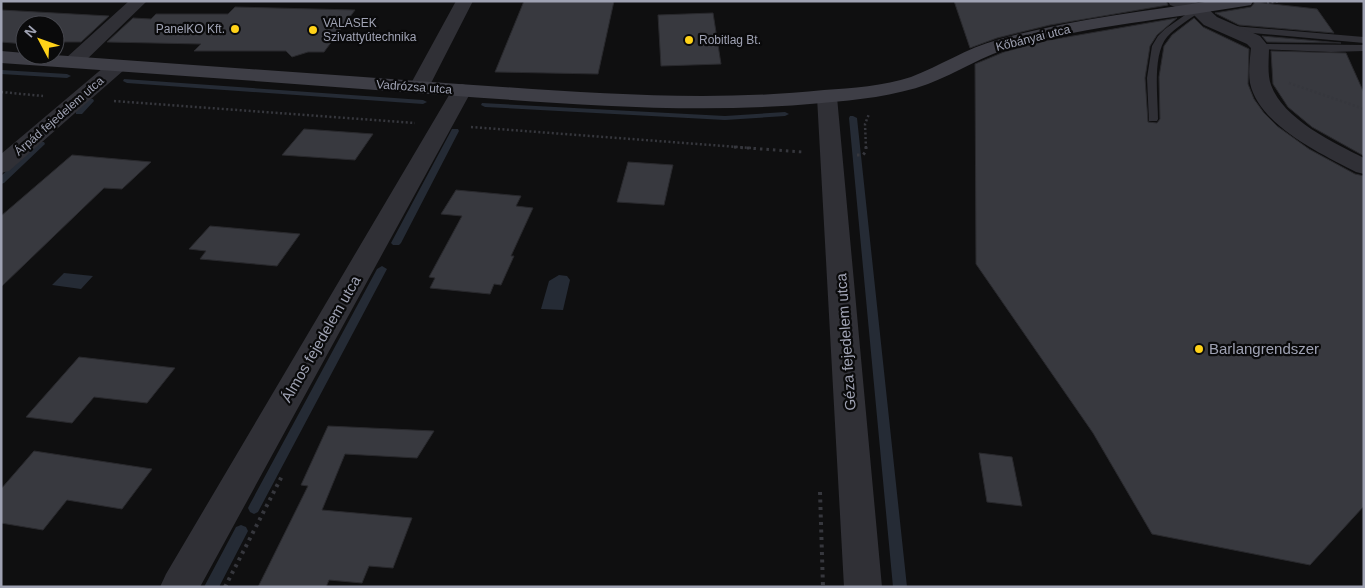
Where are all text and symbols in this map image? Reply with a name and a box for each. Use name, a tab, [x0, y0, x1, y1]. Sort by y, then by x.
north arrow	[15, 15, 65, 65]
place label: VALASEK Szivattyútechnika	[323, 16, 417, 44]
text: N	[21, 22, 40, 41]
place label: PanelKO Kft.	[156, 22, 225, 36]
street label: Kőbányai utca	[994, 22, 1072, 54]
marker: PanelKO Kft.	[229, 23, 241, 35]
marker: VALASEK Szivattyútechnika	[307, 24, 319, 36]
place label: Robitlag Bt.	[699, 33, 761, 47]
marker: Robitlag Bt.	[683, 34, 695, 46]
street label: Árpád fejedelem utca	[11, 73, 107, 158]
street label: Vadrózsa utca	[376, 77, 453, 97]
street label: Álmos fejedelem utca	[277, 272, 364, 405]
street label: Géza fejedelem utca	[832, 272, 859, 411]
place label: Barlangrendszer	[1209, 340, 1319, 357]
marker: Barlangrendszer	[1193, 343, 1205, 355]

